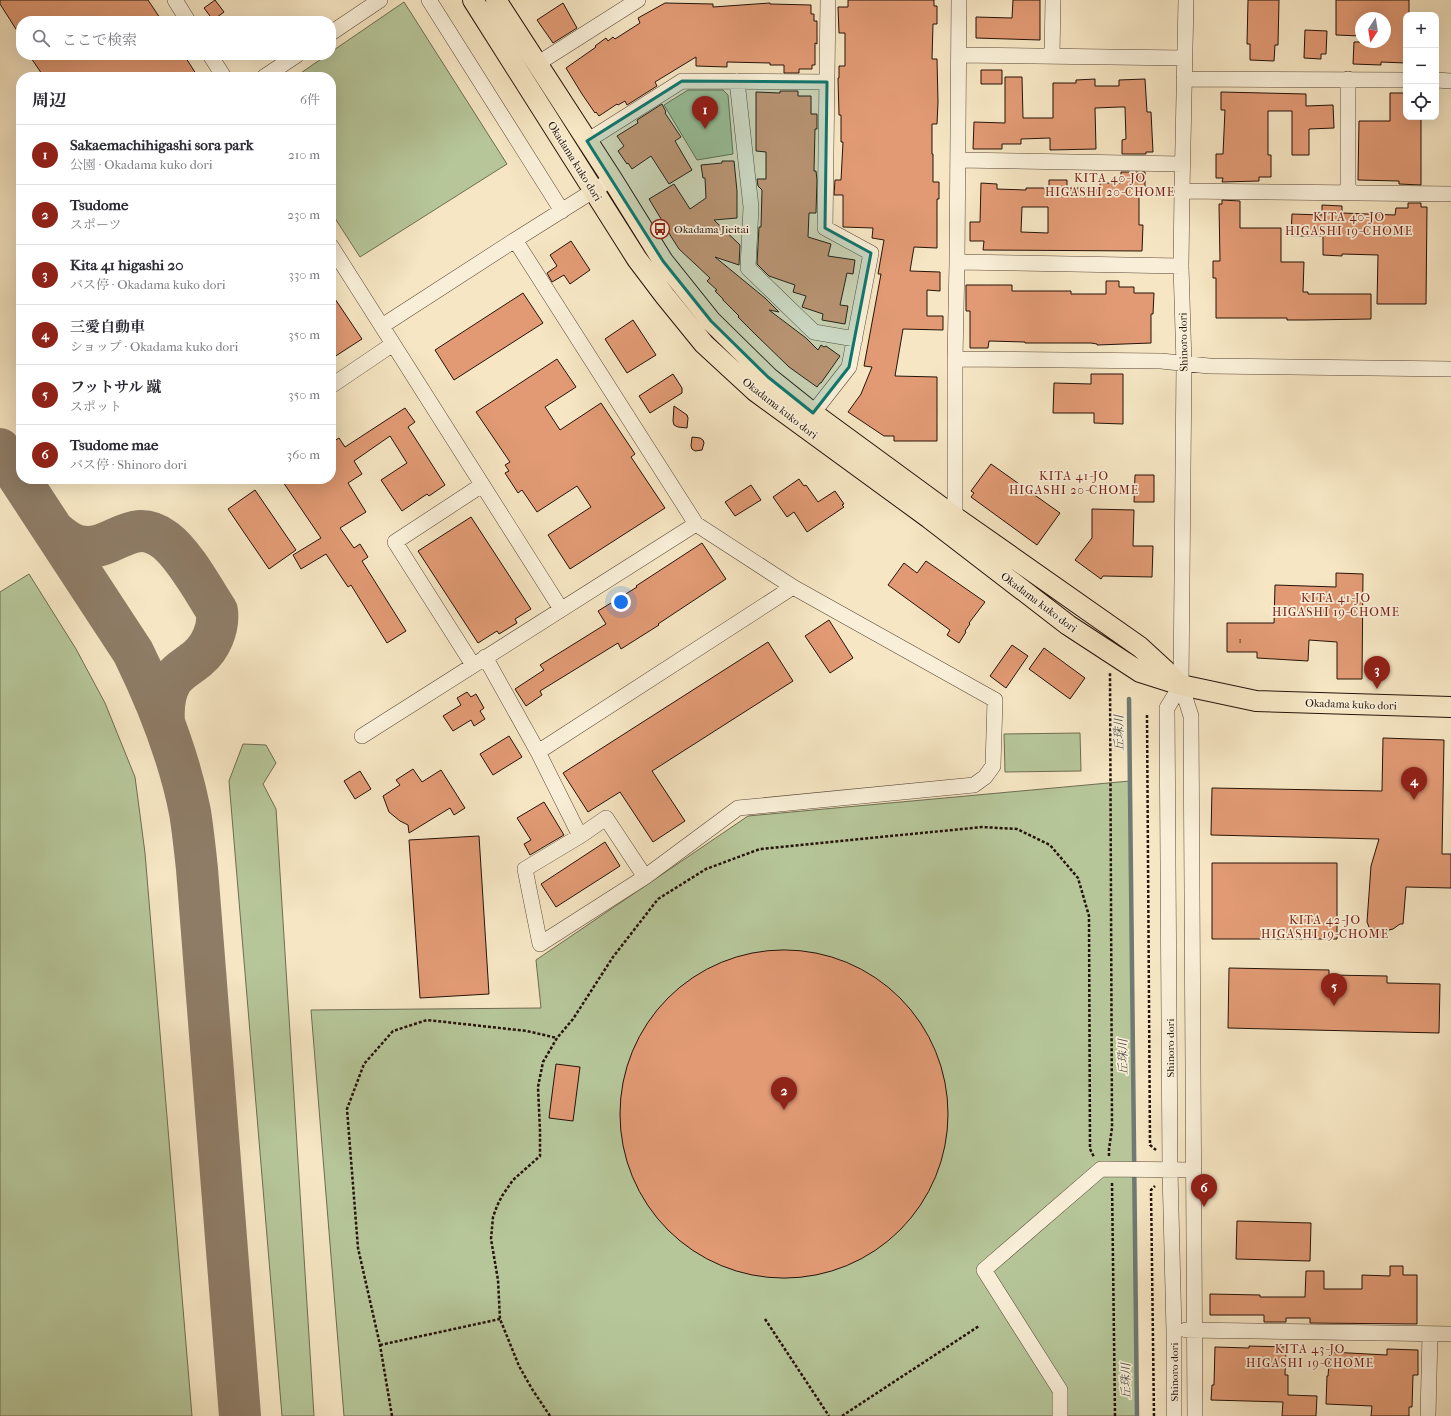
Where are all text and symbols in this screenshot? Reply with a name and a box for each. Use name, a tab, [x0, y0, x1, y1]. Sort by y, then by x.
north arrow	[1355, 12, 1391, 48]
map controls	[1403, 12, 1439, 120]
button: +	[1403, 12, 1439, 48]
search box	[16, 16, 336, 60]
icon: search	[30, 27, 52, 49]
text: ここで検索	[62, 31, 137, 49]
button: −	[1403, 48, 1439, 84]
button: locate	[1403, 84, 1439, 120]
text: 周辺	[32, 90, 66, 110]
text: 6件	[300, 92, 320, 107]
pin: 1	[692, 96, 718, 129]
street label: Okadama kuko dori	[545, 119, 605, 204]
text: Sakaemachihigashi sora park	[70, 136, 253, 154]
text: 1	[43, 147, 47, 162]
text: 210 m	[288, 147, 320, 162]
text: 公園 · Okadama kuko dori	[70, 157, 213, 172]
district label: KITA 40-JO HIGASHI 20-CHOME	[1045, 171, 1175, 199]
text: Tsudome	[70, 196, 128, 214]
text: 2	[42, 207, 48, 222]
text: 230 m	[287, 207, 320, 222]
district label: KITA 40-JO HIGASHI 19-CHOME	[1285, 210, 1413, 238]
text: スポーツ	[70, 217, 121, 232]
bus stop icon: Okadama Jieitai	[649, 218, 671, 240]
place label: Okadama Jieitai	[674, 223, 750, 236]
text: Kita 41 higashi 20	[70, 256, 183, 274]
text: 3	[42, 267, 48, 282]
text: 330 m	[289, 267, 320, 282]
text: バス停 · Okadama kuko dori	[70, 277, 226, 292]
street label: Shinoro dori	[1176, 312, 1191, 372]
text: 三愛自動車	[70, 318, 145, 336]
text: 4	[41, 327, 49, 342]
text: 350 m	[288, 327, 320, 342]
text: ショップ · Okadama kuko dori	[70, 339, 238, 354]
street label: Okadama kuko dori	[740, 375, 820, 442]
text: フットサル 蹴	[70, 378, 161, 396]
text: 5	[42, 387, 48, 402]
text: 350 m	[288, 387, 320, 402]
text: スポット	[70, 399, 122, 414]
text: Tsudome mae	[70, 436, 158, 454]
text: 6	[41, 447, 49, 462]
text: 360 m	[287, 447, 320, 462]
text: バス停 · Shinoro dori	[70, 457, 187, 472]
district label: KITA 41-JO HIGASHI 20-CHOME	[1009, 469, 1139, 497]
street label: Okadama kuko dori	[998, 570, 1080, 636]
district label: KITA 41-JO HIGASHI 19-CHOME	[1272, 591, 1400, 619]
your location	[611, 592, 631, 612]
house number: 1	[1238, 635, 1242, 645]
pin: 3	[1364, 656, 1390, 689]
street label: Okadama kuko dori	[1305, 696, 1398, 713]
water label: 丘珠川	[1112, 713, 1126, 751]
pin: 4	[1401, 767, 1427, 800]
district label: KITA 42-JO HIGASHI 19-CHOME	[1261, 913, 1389, 941]
pin: 5	[1321, 973, 1347, 1006]
street label: Shinoro dori	[1164, 1018, 1177, 1077]
water label: 丘珠川	[1116, 1037, 1130, 1075]
pin: 2	[771, 1077, 797, 1110]
pin: 6	[1191, 1174, 1217, 1207]
street label: Shinoro dori	[1168, 1342, 1181, 1401]
district label: KITA 43-JO HIGASHI 19-CHOME	[1246, 1342, 1374, 1370]
water label: 丘珠川	[1119, 1361, 1133, 1399]

